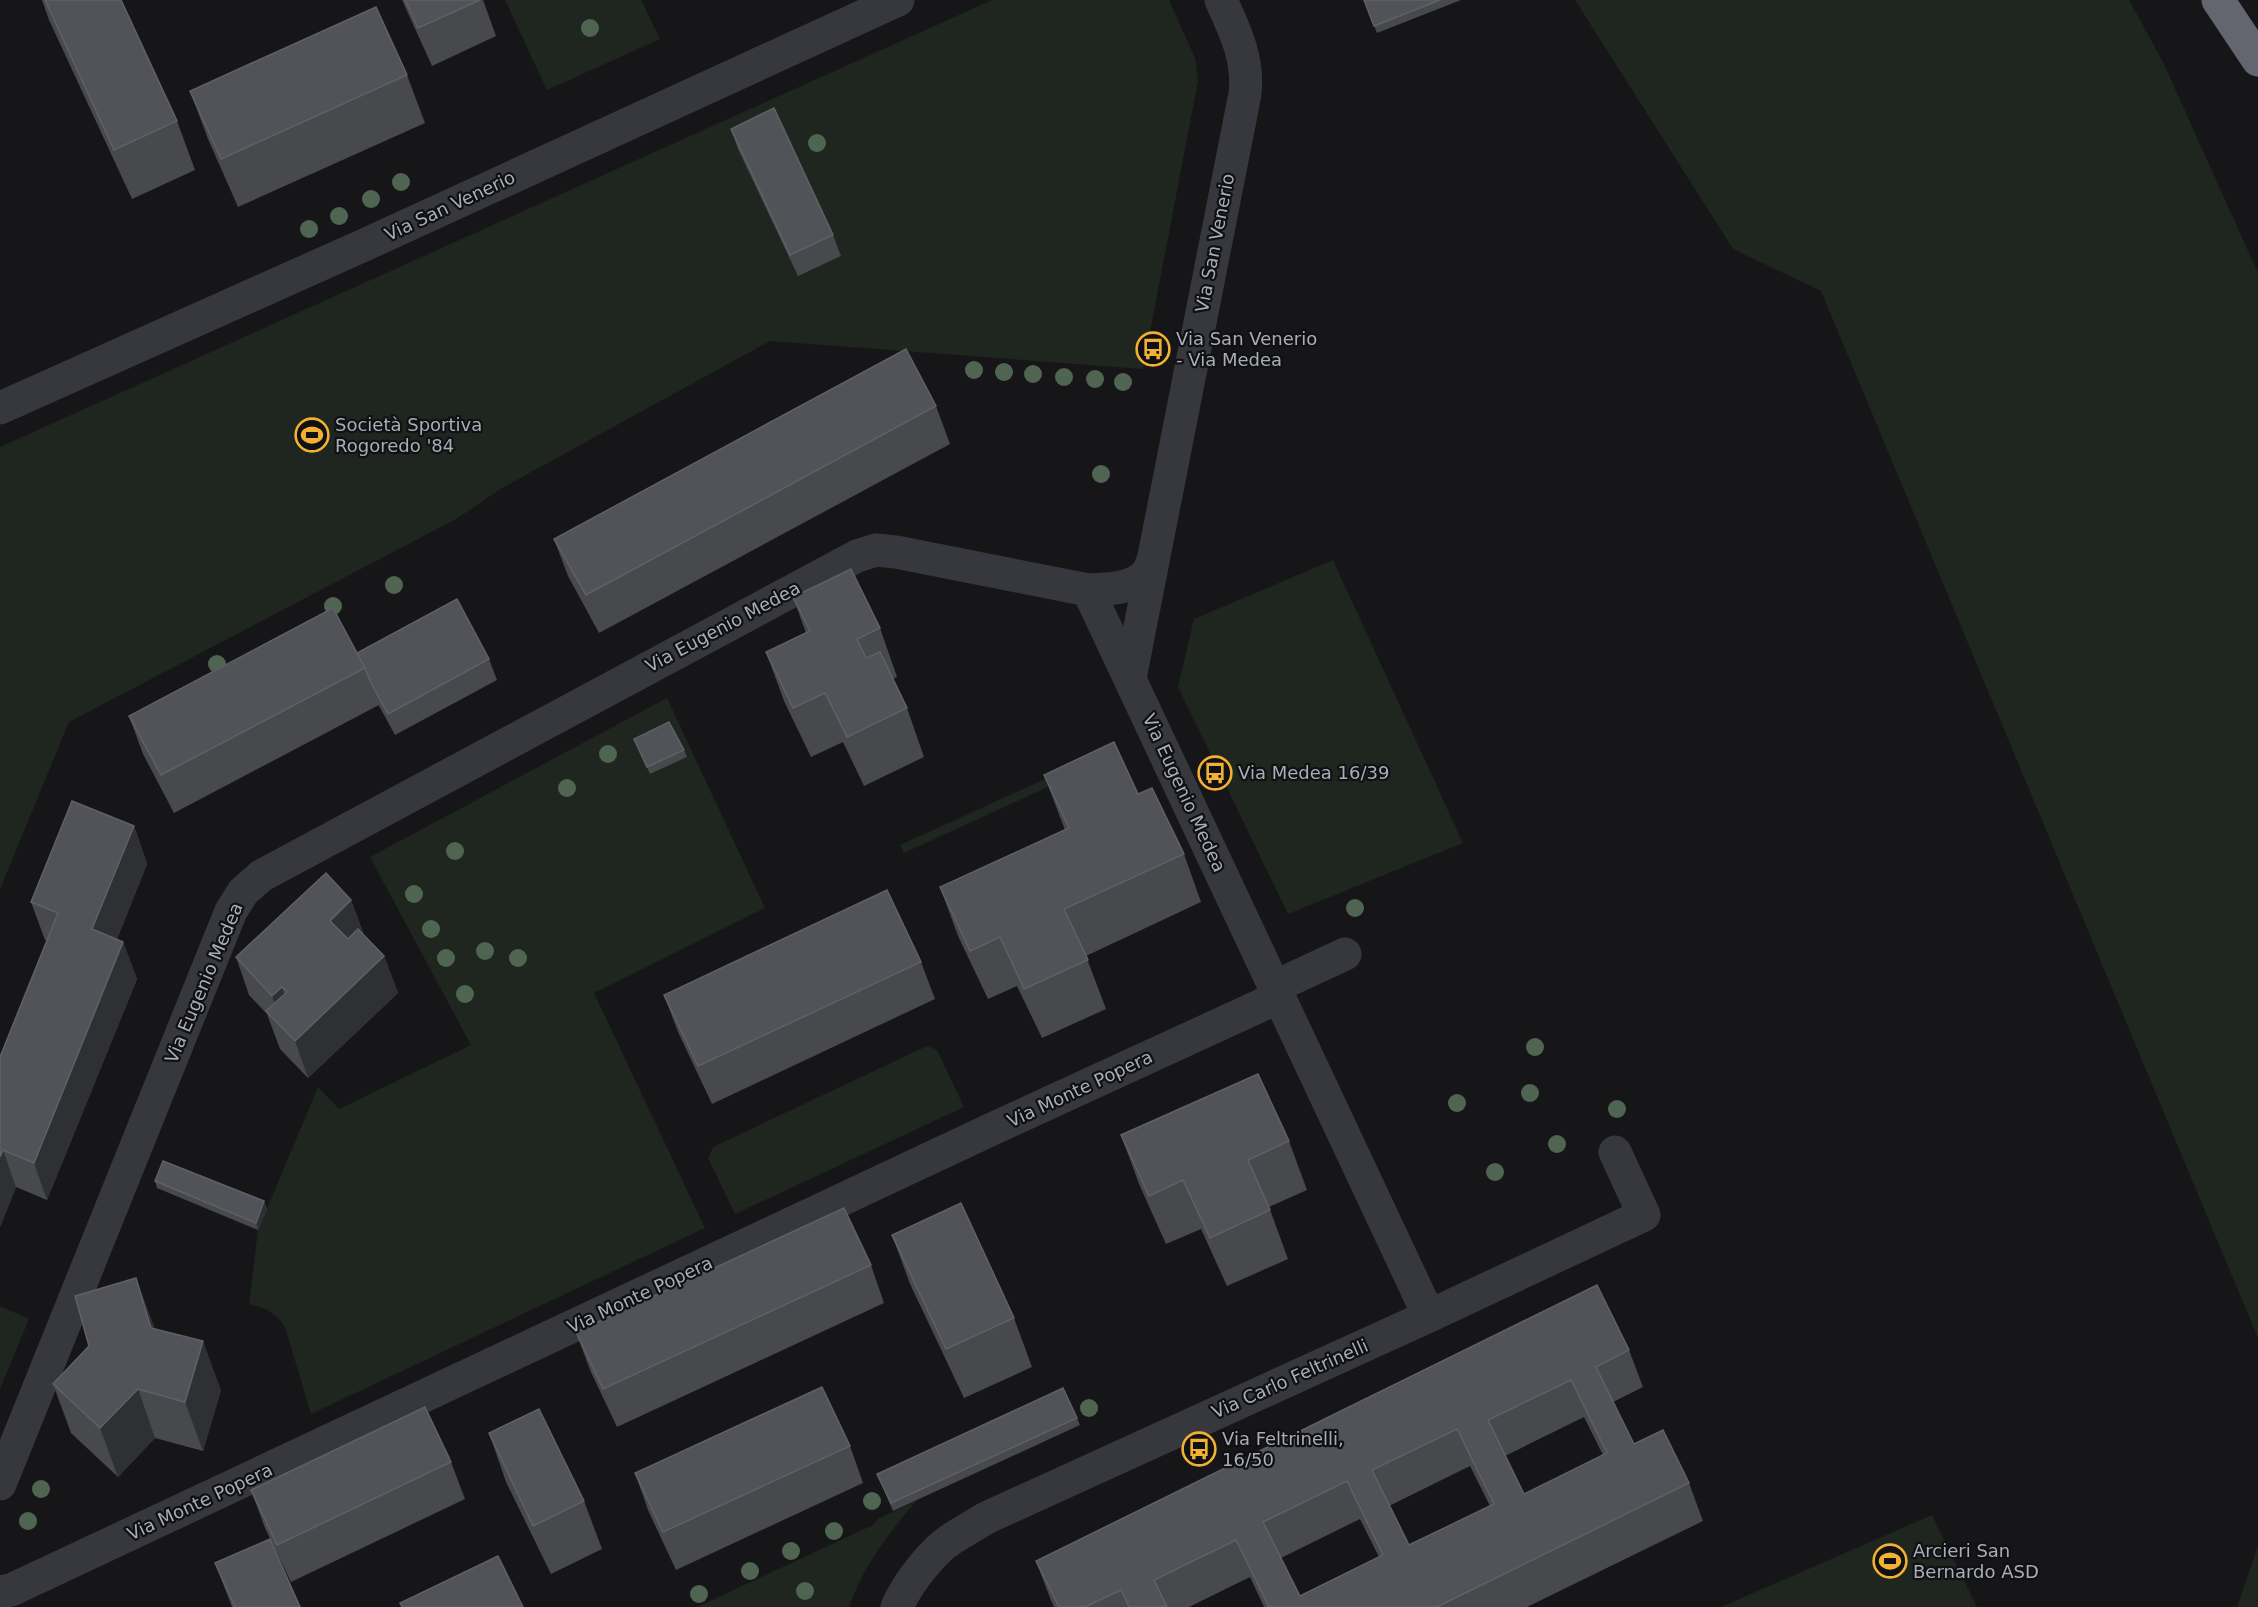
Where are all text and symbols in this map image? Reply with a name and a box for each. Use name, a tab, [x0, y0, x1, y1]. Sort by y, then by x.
street label: Via San Venerio	[381, 166, 518, 245]
street label: Via San Venerio	[1191, 172, 1238, 314]
place label: Via San Venerio - Via Medea	[1176, 328, 1317, 370]
bus stop icon: Via San Venerio - Via Medea	[1135, 331, 1171, 367]
place label: Società Sportiva Rogoredo '84	[335, 414, 482, 456]
sports icon: Società Sportiva Rogoredo '84	[294, 417, 330, 453]
street label: Via Eugenio Medea	[642, 577, 804, 676]
street label: Via Eugenio Medea	[1139, 710, 1230, 875]
bus stop icon: Via Medea 16/39	[1197, 755, 1233, 791]
place label: Via Medea 16/39	[1238, 762, 1389, 783]
street label: Via Eugenio Medea	[160, 899, 247, 1066]
street label: Via Monte Popera	[1004, 1046, 1156, 1131]
street label: Via Monte Popera	[564, 1252, 716, 1337]
street label: Via Carlo Feltrinelli	[1208, 1335, 1371, 1422]
place label: Via Feltrinelli, 16/50	[1222, 1428, 1344, 1470]
bus stop icon: Via Feltrinelli, 16/50	[1181, 1431, 1217, 1467]
street label: Via Monte Popera	[124, 1459, 276, 1544]
place label: Arcieri San Bernardo ASD	[1913, 1540, 2039, 1582]
sports icon: Arcieri San Bernardo ASD	[1872, 1543, 1908, 1579]

